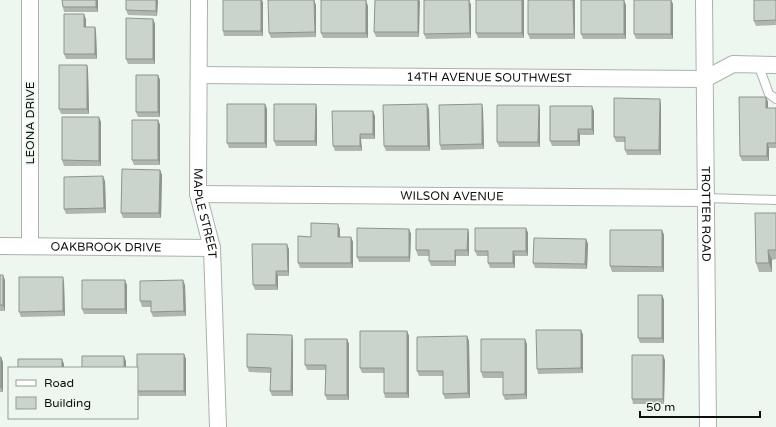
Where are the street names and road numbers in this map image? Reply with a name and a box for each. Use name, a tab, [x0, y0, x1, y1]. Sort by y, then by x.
street label: 14TH AVENUE SOUTHWEST	[406, 70, 572, 85]
street label: LEONA DRIVE	[23, 81, 37, 164]
street label: TROTTER ROAD	[699, 166, 713, 262]
street label: MAPLE STREET	[191, 168, 220, 259]
street label: WILSON AVENUE	[400, 189, 504, 203]
street label: OAKBROOK DRIVE	[50, 239, 162, 255]

